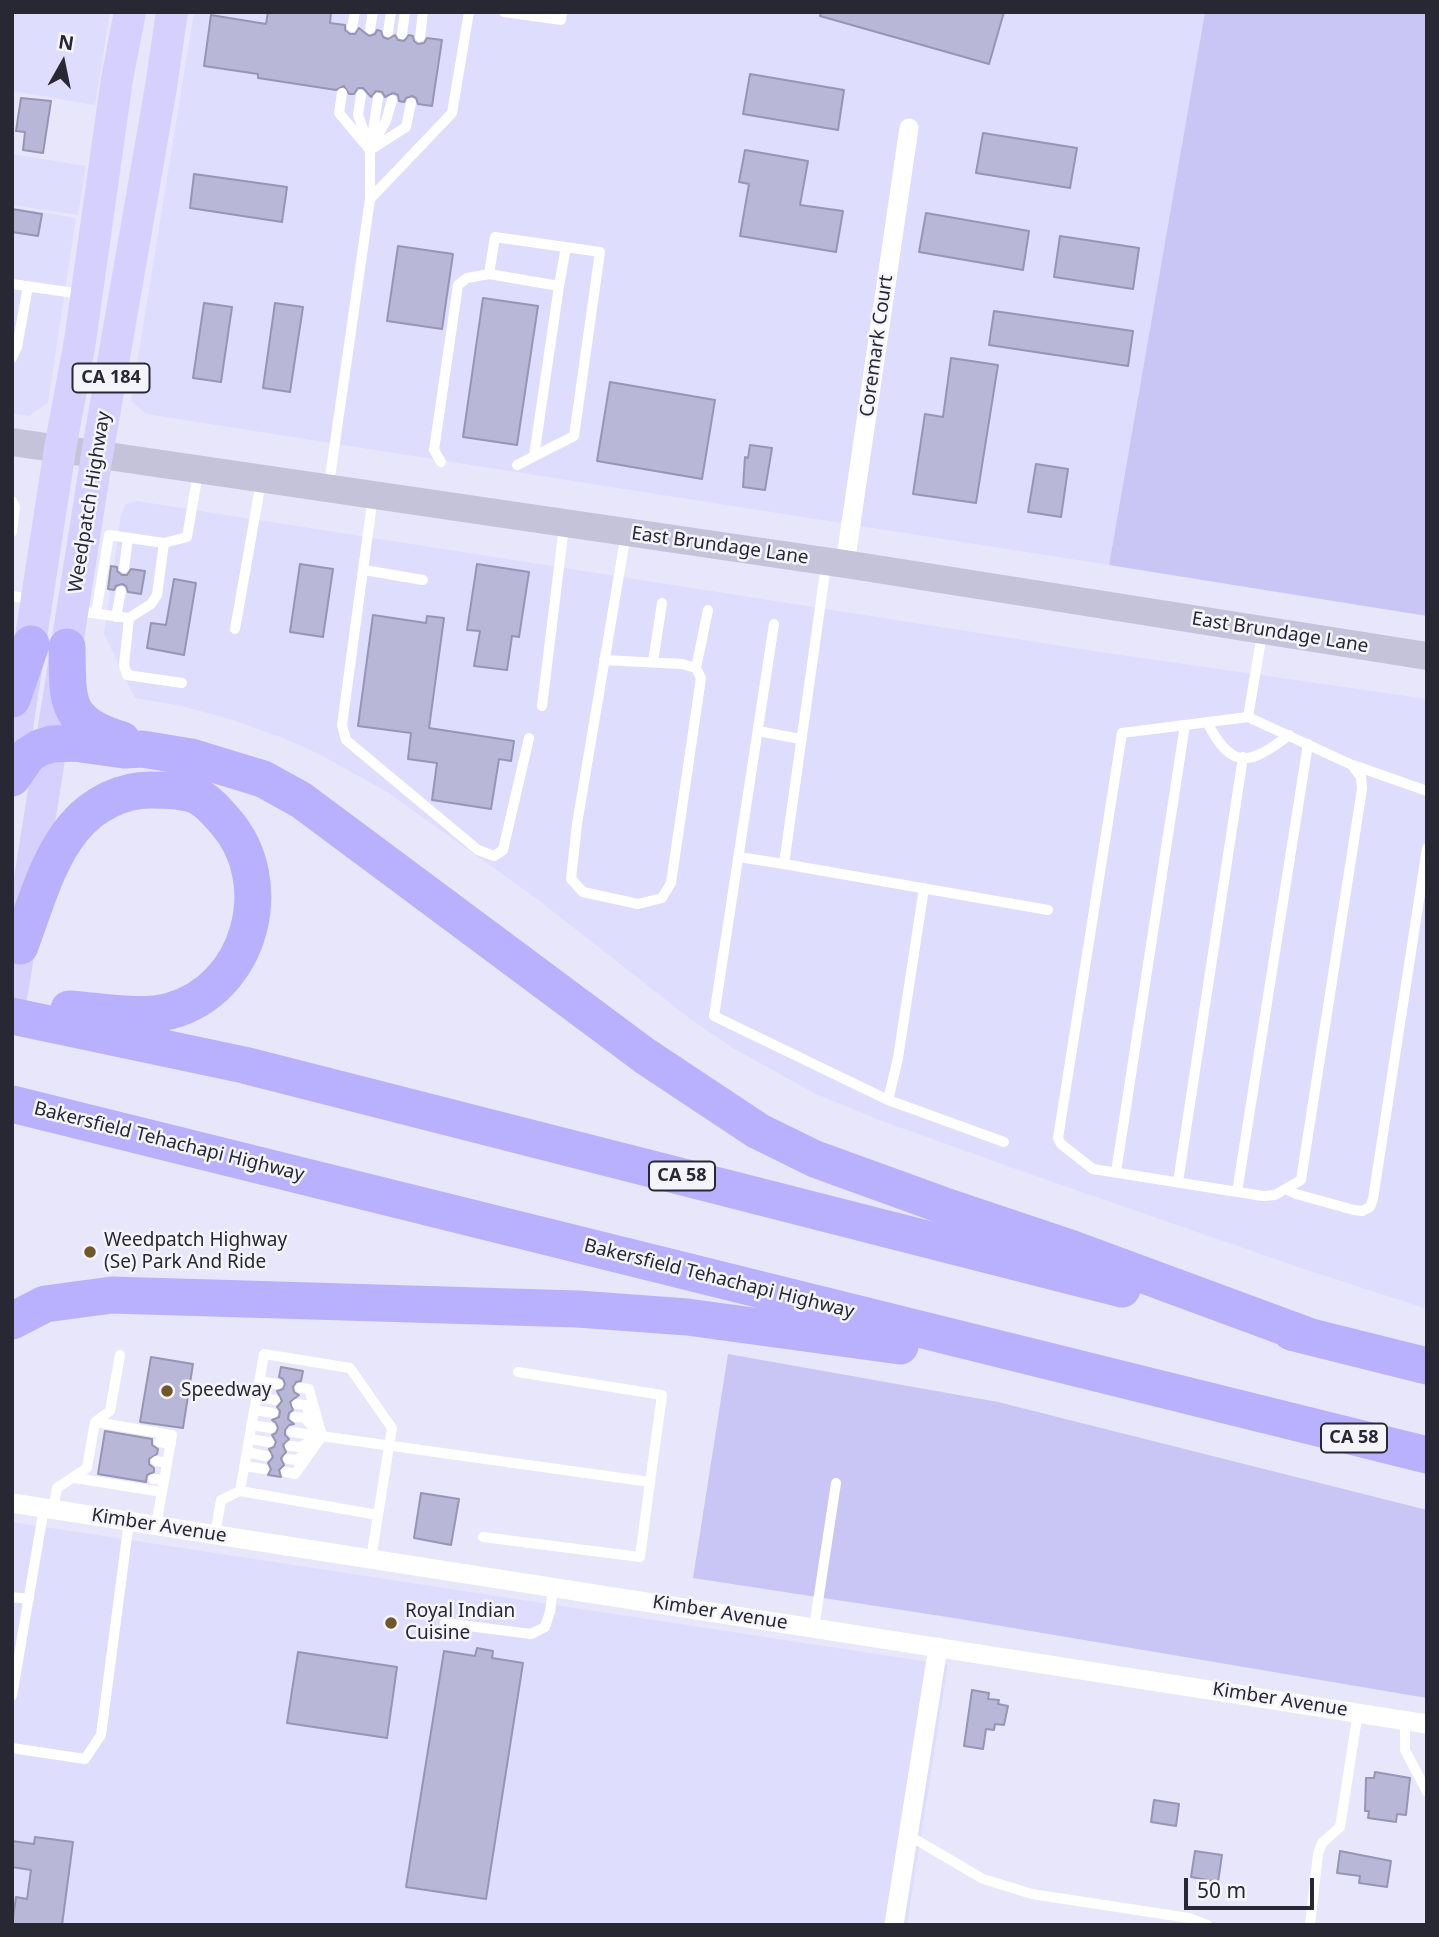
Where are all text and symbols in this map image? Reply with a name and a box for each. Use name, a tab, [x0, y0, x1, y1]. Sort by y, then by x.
north arrow	[28, 28, 98, 98]
text: N	[57, 28, 76, 56]
street label: Coremark Court	[856, 274, 898, 418]
road number: CA 184	[72, 364, 150, 392]
street label: Weedpatch Highway	[64, 410, 116, 594]
street label: East Brundage Lane	[630, 522, 810, 570]
street label: East Brundage Lane	[1190, 608, 1370, 658]
street label: Bakersfield Tehachapi Highway	[32, 1097, 306, 1187]
road number: CA 58	[649, 1162, 715, 1190]
place label: Weedpatch Highway (Se) Park And Ride	[104, 1230, 287, 1274]
street label: Bakersfield Tehachapi Highway	[582, 1234, 856, 1324]
marker: Weedpatch Highway (Se) Park And Ride	[82, 1244, 98, 1260]
place label: Speedway	[181, 1380, 272, 1402]
marker: Speedway	[159, 1383, 175, 1399]
road number: CA 58	[1321, 1423, 1387, 1452]
street label: Kimber Avenue	[90, 1504, 228, 1548]
street label: Kimber Avenue	[651, 1591, 789, 1635]
place label: Royal Indian Cuisine	[405, 1601, 515, 1645]
marker: Royal Indian Cuisine	[383, 1615, 399, 1631]
street label: Kimber Avenue	[1211, 1678, 1349, 1722]
scale bar	[1187, 1864, 1316, 1908]
text: 50 m	[1197, 1876, 1246, 1904]

